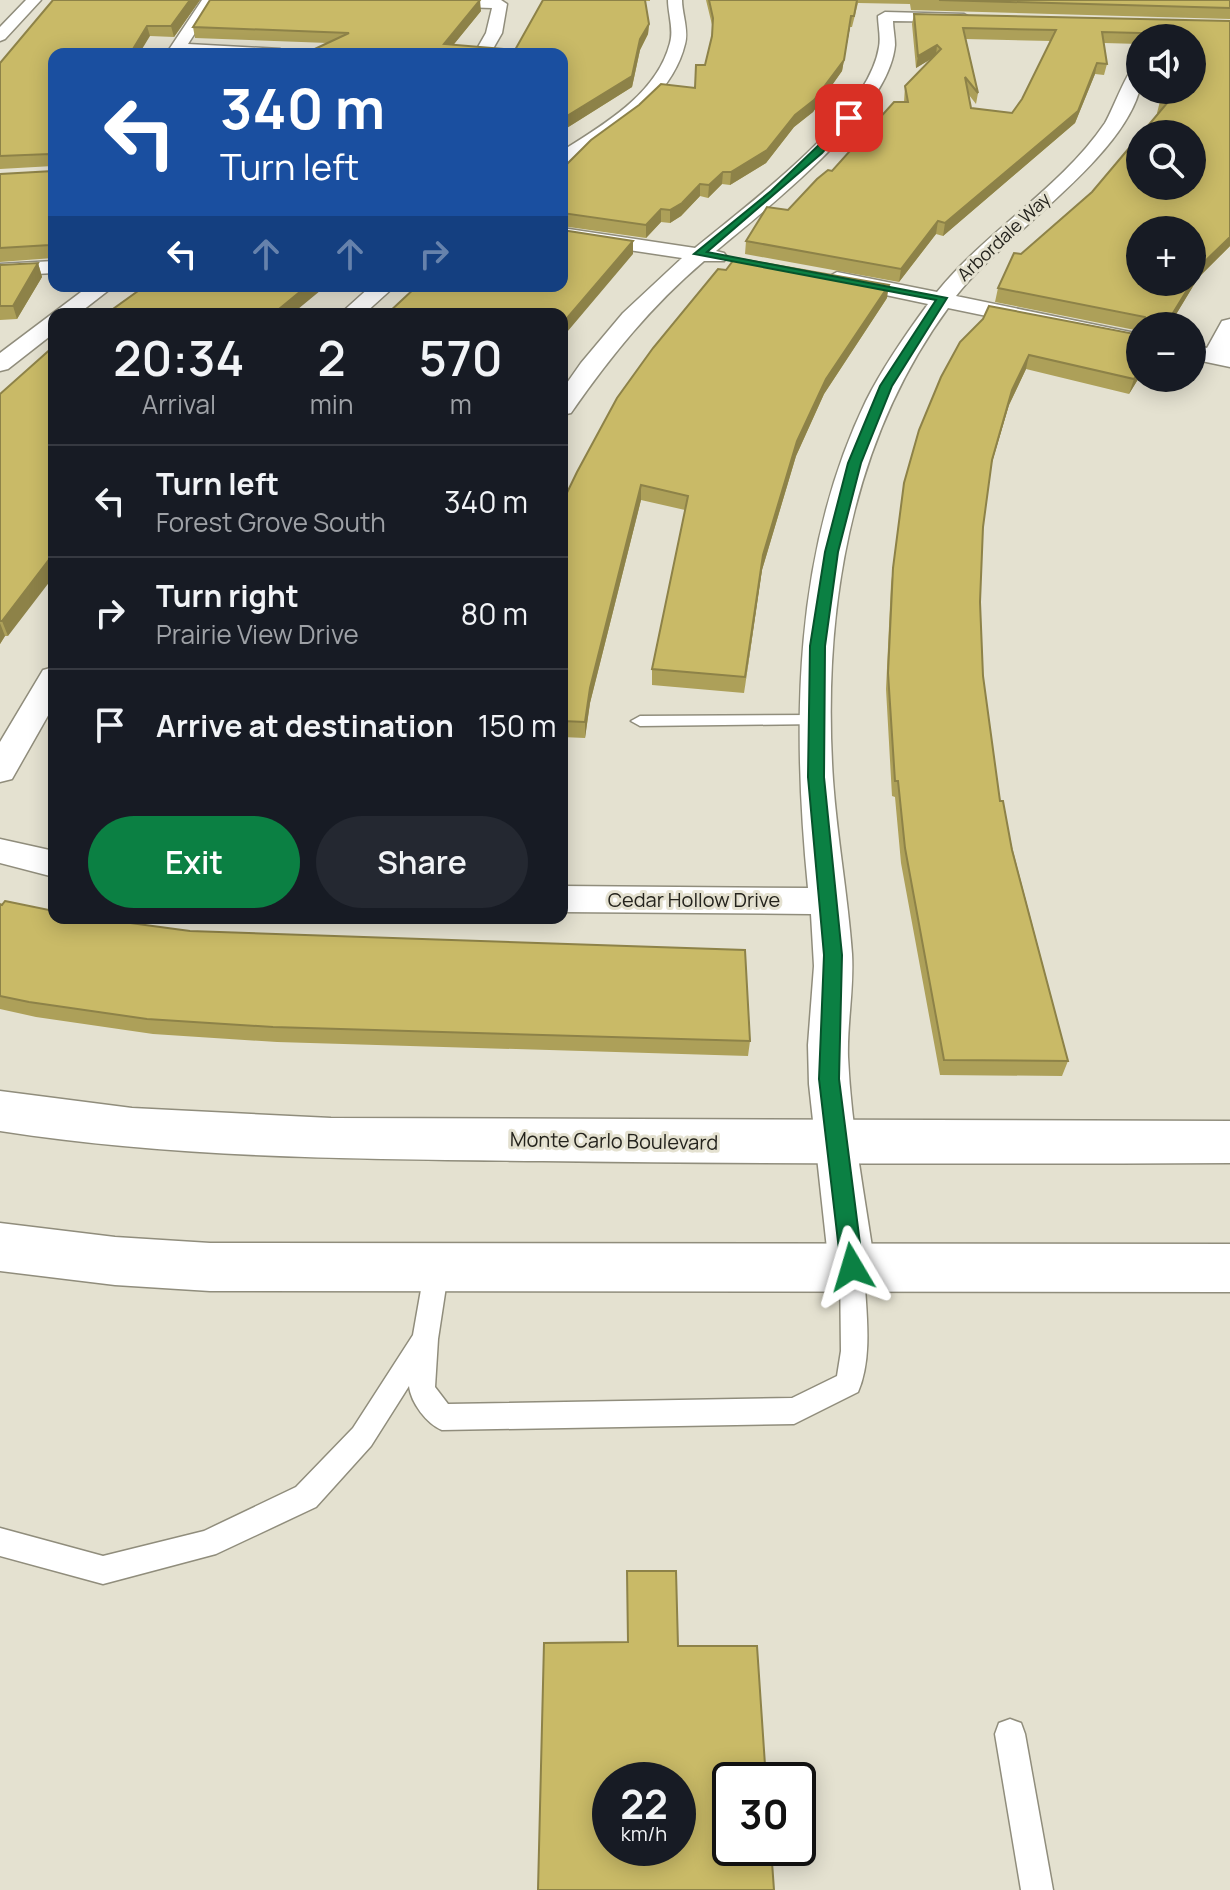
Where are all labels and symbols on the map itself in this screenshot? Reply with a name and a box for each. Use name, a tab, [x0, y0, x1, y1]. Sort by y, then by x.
pin	[815, 84, 883, 152]
street label: Arbordale Way	[951, 186, 1056, 286]
street label: Cedar Hollow Drive	[608, 886, 780, 913]
street label: Monte Carlo Boulevard	[510, 1125, 718, 1156]
position arrow	[810, 1225, 894, 1309]
speed limit sign: 30	[712, 1762, 816, 1866]

